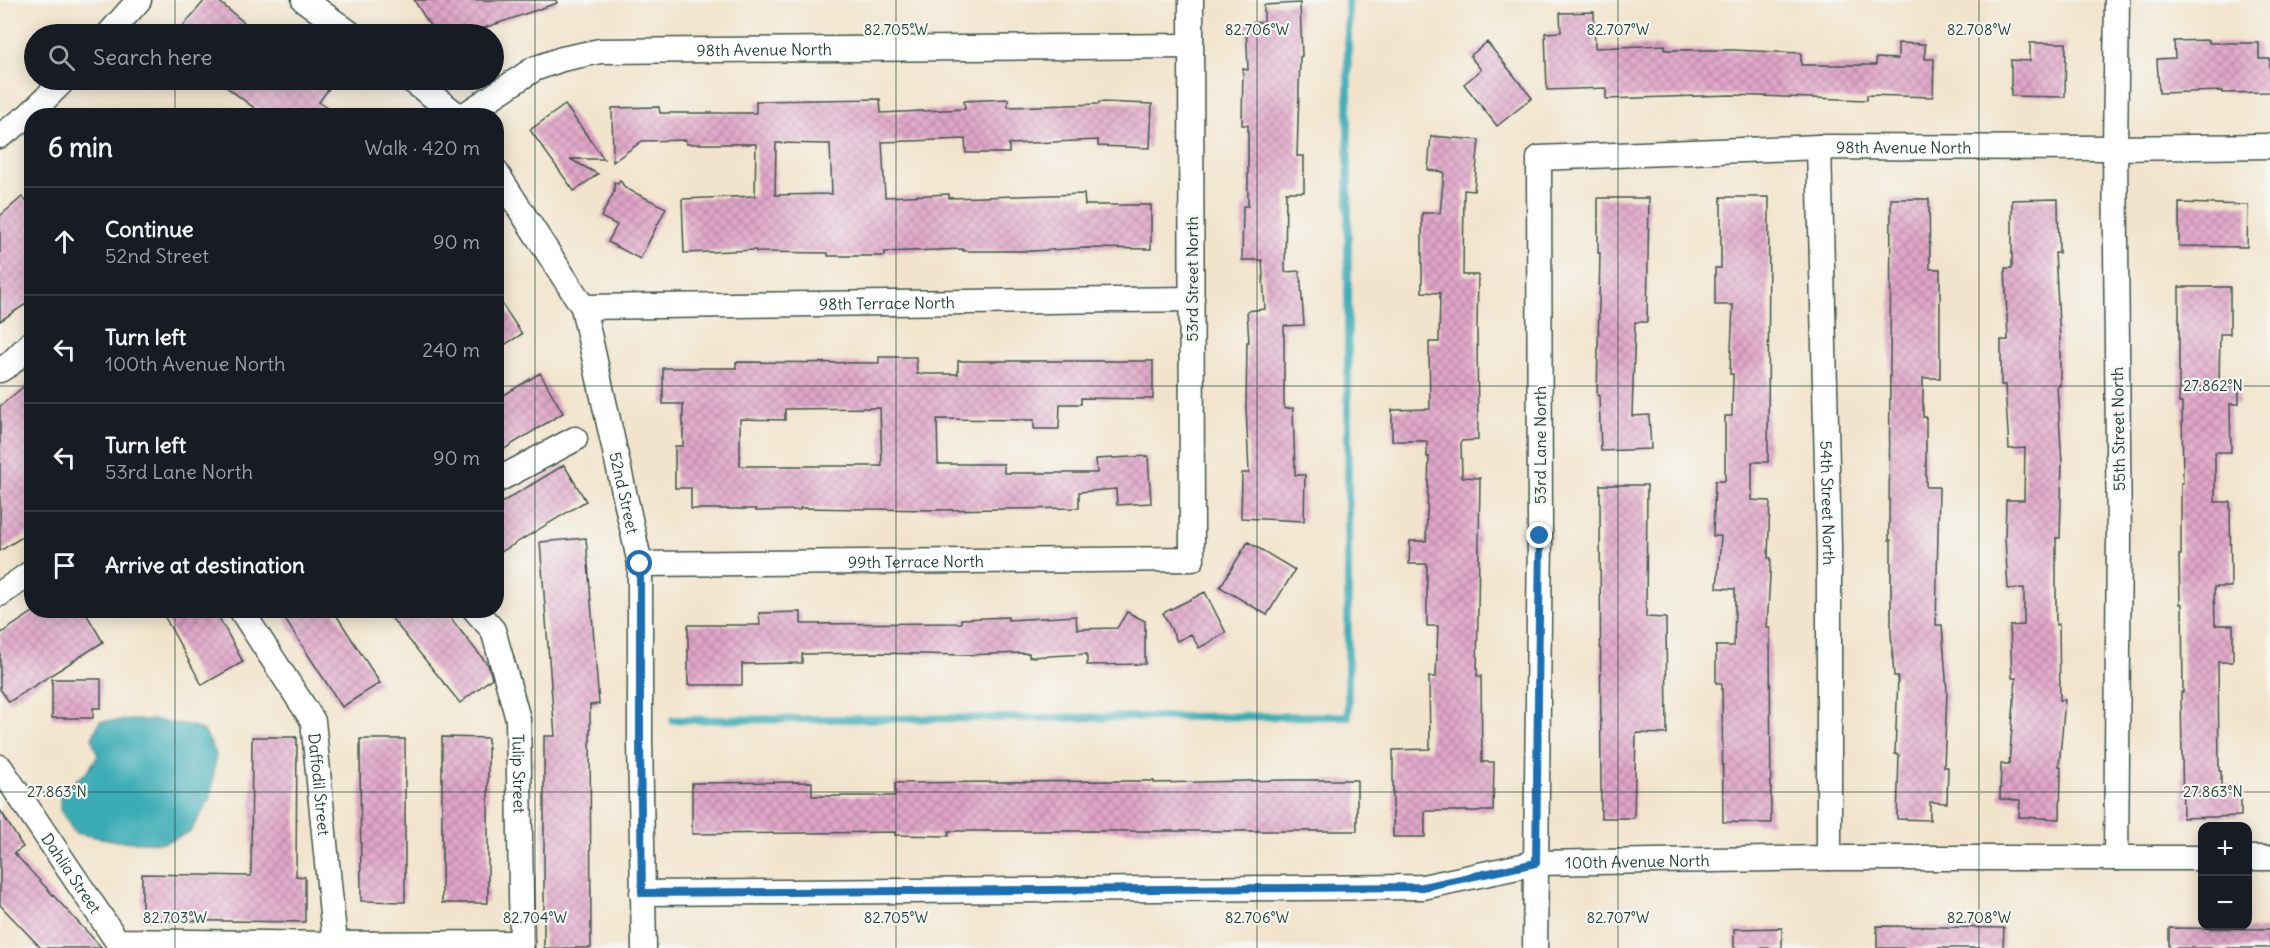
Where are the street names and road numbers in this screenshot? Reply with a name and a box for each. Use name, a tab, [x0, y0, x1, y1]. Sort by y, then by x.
street label: 98th Avenue North	[696, 39, 832, 60]
street label: 98th Avenue North	[1836, 137, 1972, 158]
street label: 53rd Street North	[1182, 216, 1202, 342]
street label: 98th Terrace North	[819, 292, 955, 314]
street label: 55th Street North	[2107, 367, 2129, 491]
street label: 53rd Lane North	[1530, 386, 1550, 504]
street label: 54th Street North	[1816, 440, 1839, 565]
street label: 52nd Street	[605, 450, 643, 536]
street label: 99th Terrace North	[848, 551, 984, 572]
street label: Daffodil Street	[304, 732, 334, 837]
street label: Tulip Street	[508, 734, 530, 814]
street label: Dahlia Street	[37, 829, 106, 918]
street label: 100th Avenue North	[1565, 850, 1710, 872]

